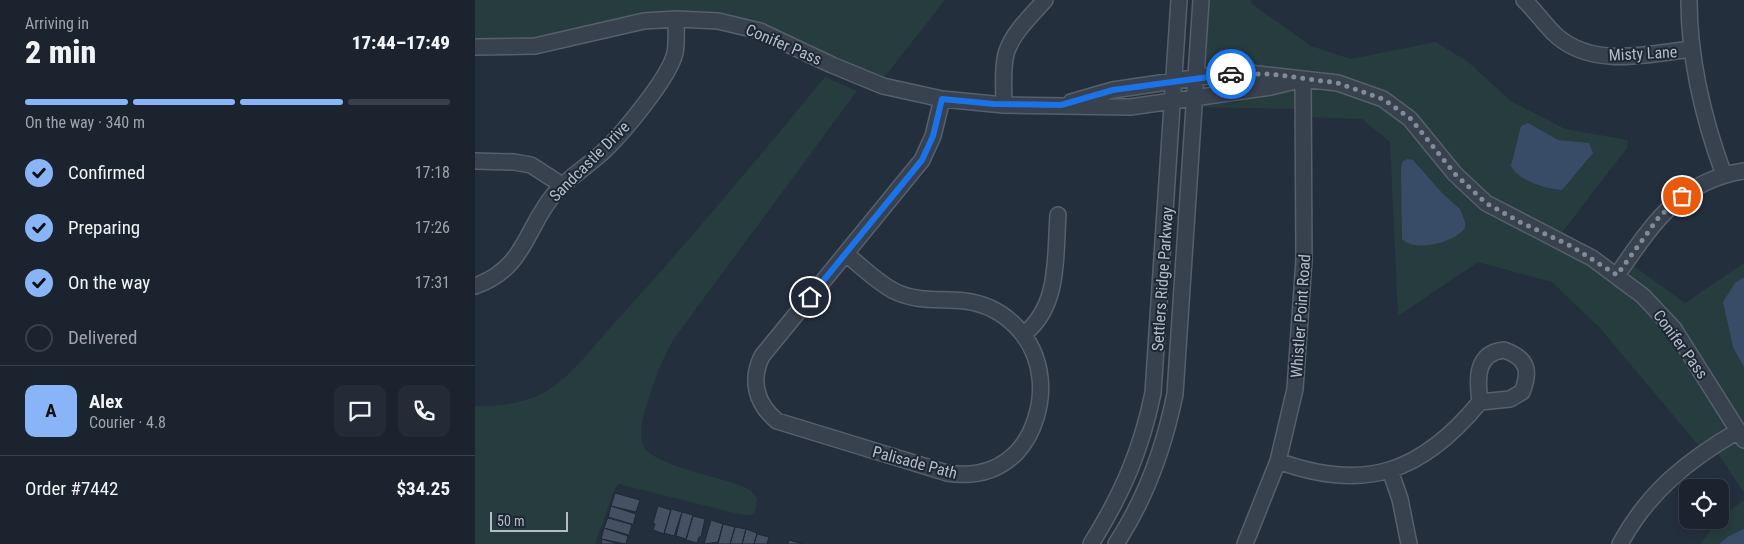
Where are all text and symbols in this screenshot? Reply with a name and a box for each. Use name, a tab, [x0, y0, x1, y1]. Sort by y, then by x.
text: Arriving in	[25, 14, 89, 33]
street label: Conifer Pass	[743, 20, 825, 69]
text: 17:44–17:49	[352, 31, 450, 54]
text: 2 min	[25, 33, 96, 71]
street label: Misty Lane	[1608, 42, 1678, 65]
courier	[1206, 49, 1256, 99]
icon: car	[1217, 60, 1245, 88]
text: On the way · 340 m	[25, 113, 145, 132]
street label: Sandcastle Drive	[545, 117, 633, 205]
icon: check	[25, 159, 53, 187]
text: Confirmed	[68, 161, 145, 184]
text: 17:18	[415, 163, 450, 182]
pin	[1661, 175, 1703, 217]
icon: bag	[1668, 182, 1696, 210]
street label: Settlers Ridge Parkway	[1148, 206, 1177, 352]
icon: check	[25, 214, 53, 242]
text: Preparing	[68, 216, 140, 239]
text: 17:26	[415, 218, 450, 237]
street label: Whistler Point Road	[1287, 253, 1314, 379]
icon: check	[25, 269, 53, 297]
text: On the way	[68, 271, 150, 294]
text: 17:31	[415, 273, 450, 292]
pin	[789, 276, 831, 318]
icon: home	[796, 283, 824, 311]
street label: Conifer Pass	[1649, 306, 1712, 382]
text: Delivered	[68, 326, 137, 349]
button: chat	[334, 385, 386, 437]
button: phone	[398, 385, 450, 437]
text: Alex	[89, 390, 123, 413]
text: A	[45, 399, 57, 422]
text: Courier · 4.8	[89, 413, 166, 432]
street label: Palisade Path	[871, 442, 959, 483]
text: Order #7442	[25, 477, 118, 500]
text: $34.25	[396, 477, 450, 500]
map controls	[1679, 479, 1729, 529]
button: locate	[1679, 479, 1729, 529]
scale bar	[490, 509, 567, 532]
text: 50 m	[497, 513, 525, 529]

